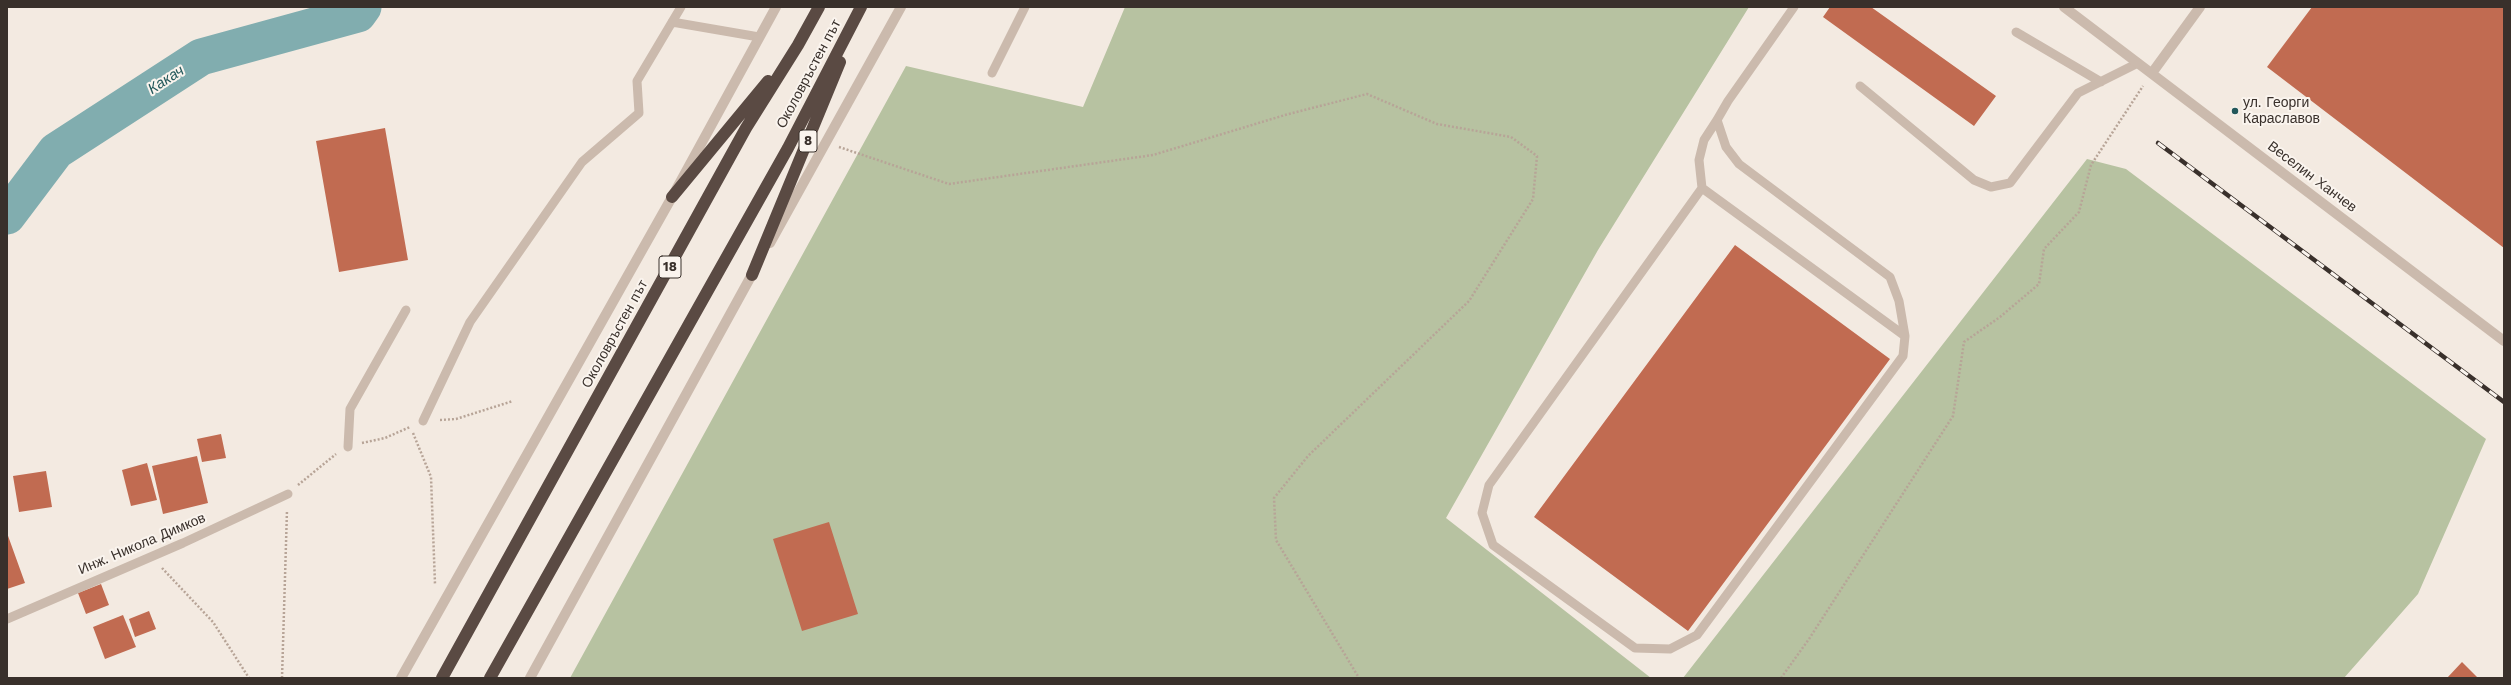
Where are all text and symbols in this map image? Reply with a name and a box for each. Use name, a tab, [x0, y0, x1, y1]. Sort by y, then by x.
street label: Околовръстен път	[773, 17, 845, 131]
water label: Какач	[145, 62, 187, 98]
place label: ул. Георги Караславов	[2243, 95, 2320, 128]
marker: ул. Георги Караславов	[2230, 106, 2240, 116]
road number: 8	[799, 130, 817, 152]
street label: Веселин Ханчев	[2264, 138, 2360, 216]
road number: 18	[659, 256, 681, 278]
street label: Околовръстен път	[578, 277, 652, 391]
street label: Инж. Никола Димков	[76, 510, 208, 578]

